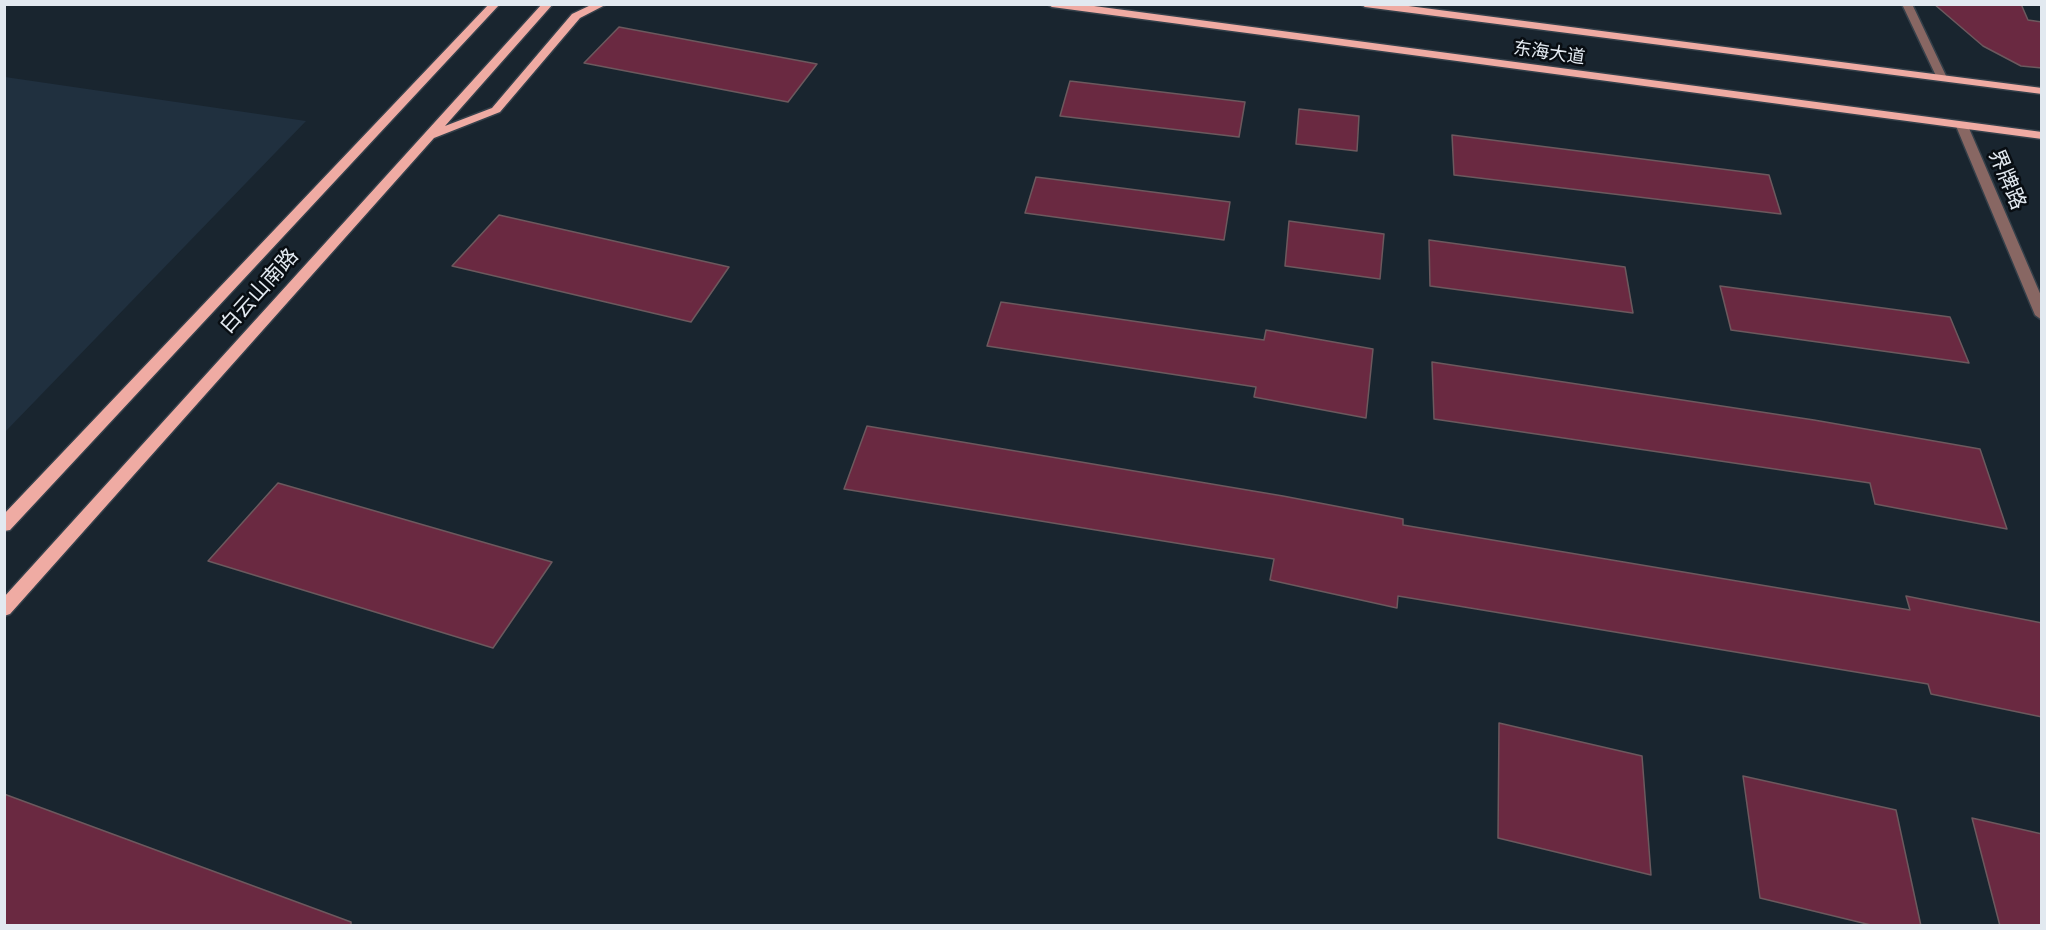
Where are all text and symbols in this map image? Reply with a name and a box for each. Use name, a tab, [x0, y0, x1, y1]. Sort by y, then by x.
street label: 东海大道	[1512, 38, 1586, 70]
street label: 界牌路	[1982, 146, 2030, 214]
street label: 白云山南路	[216, 245, 304, 339]

